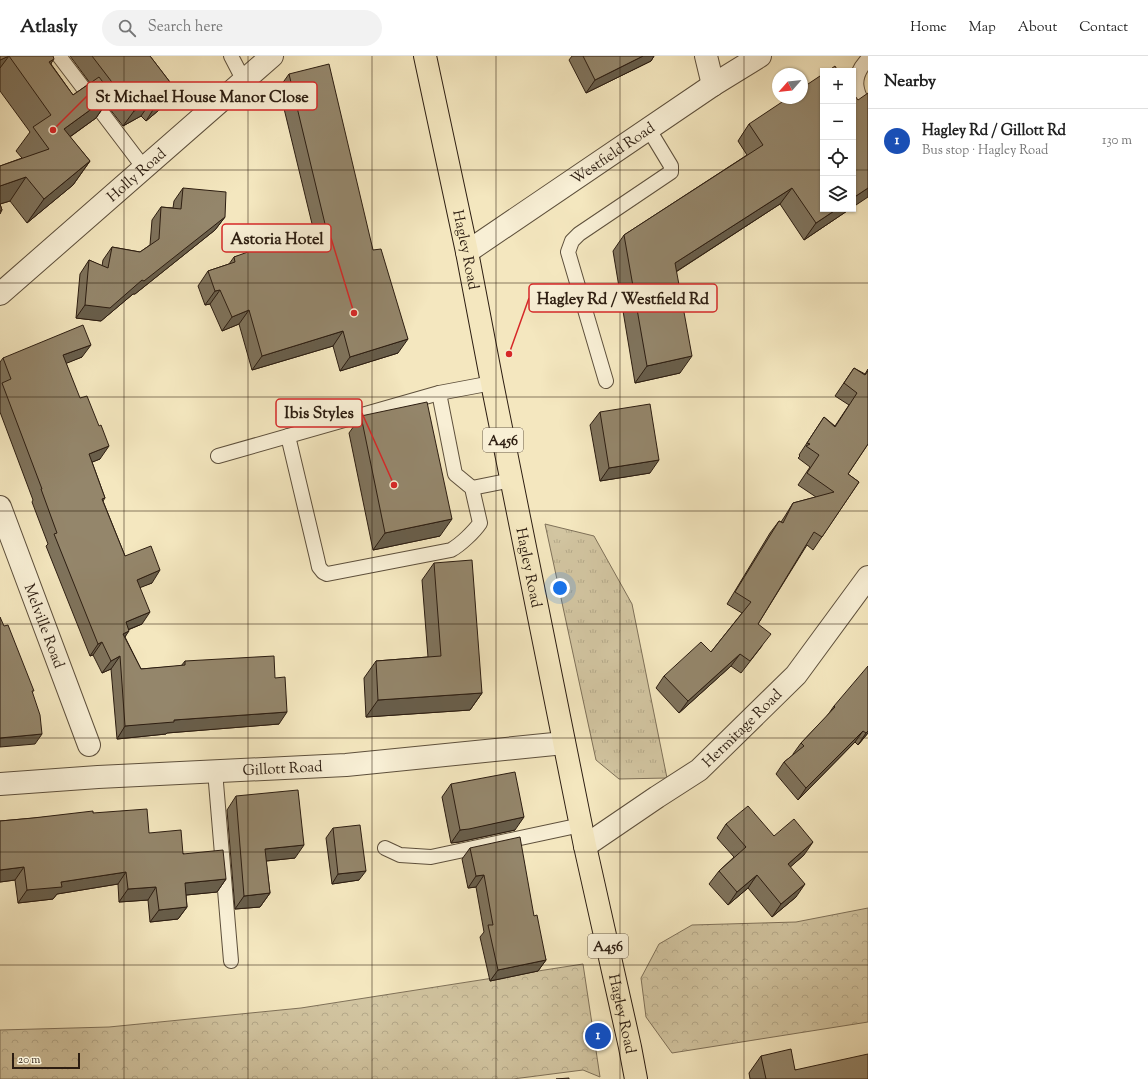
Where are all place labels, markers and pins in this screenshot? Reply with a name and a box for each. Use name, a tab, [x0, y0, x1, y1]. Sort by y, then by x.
callout: St Michael House Manor Close	[87, 82, 317, 110]
callout: Astoria Hotel	[222, 224, 331, 252]
callout: Hagley Rd / Westfield Rd	[529, 284, 717, 312]
callout: Ibis Styles	[276, 399, 362, 427]
pin: 1	[585, 1021, 611, 1051]

